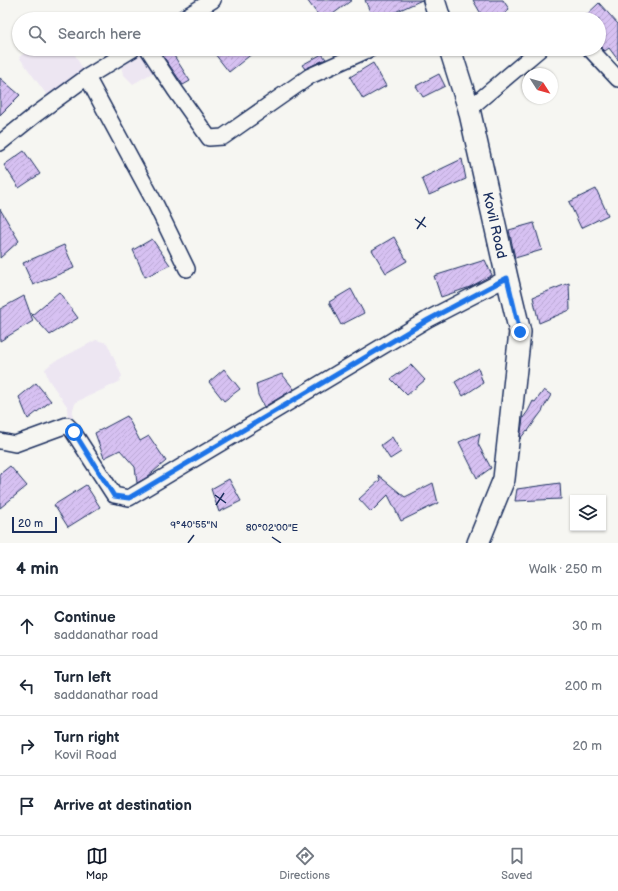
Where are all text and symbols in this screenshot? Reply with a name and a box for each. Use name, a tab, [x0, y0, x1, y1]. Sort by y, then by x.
search box	[12, 12, 606, 56]
icon: search	[26, 23, 48, 45]
text: Search here	[58, 25, 141, 44]
north arrow	[522, 68, 558, 104]
street label: Kovil Road	[479, 190, 511, 260]
route end	[511, 323, 529, 341]
route start	[65, 423, 83, 441]
map controls	[570, 495, 606, 531]
button: layers	[570, 495, 606, 531]
scale bar	[12, 515, 57, 534]
text: 20 m	[18, 517, 43, 530]
text: 9°40'55"N	[170, 519, 218, 531]
text: 80°02'00"E	[246, 522, 299, 534]
text: 4 min	[16, 559, 59, 579]
text: Walk · 250 m	[529, 561, 602, 577]
text: Continue	[54, 608, 116, 627]
icon: ahead	[16, 615, 38, 637]
text: 30 m	[572, 618, 602, 634]
text: saddanathar road	[54, 627, 158, 643]
text: Turn left	[54, 668, 111, 687]
icon: left	[16, 675, 38, 697]
text: 200 m	[565, 678, 602, 694]
text: saddanathar road	[54, 687, 158, 703]
text: Turn right	[54, 728, 119, 747]
icon: right	[16, 735, 38, 757]
text: 20 m	[572, 738, 602, 754]
text: Kovil Road	[54, 747, 117, 763]
icon: arrive	[16, 795, 38, 817]
text: Arrive at destination	[54, 796, 192, 815]
tab: Map	[86, 845, 108, 882]
tab: Directions	[279, 845, 330, 882]
tab: Saved	[501, 845, 532, 882]

